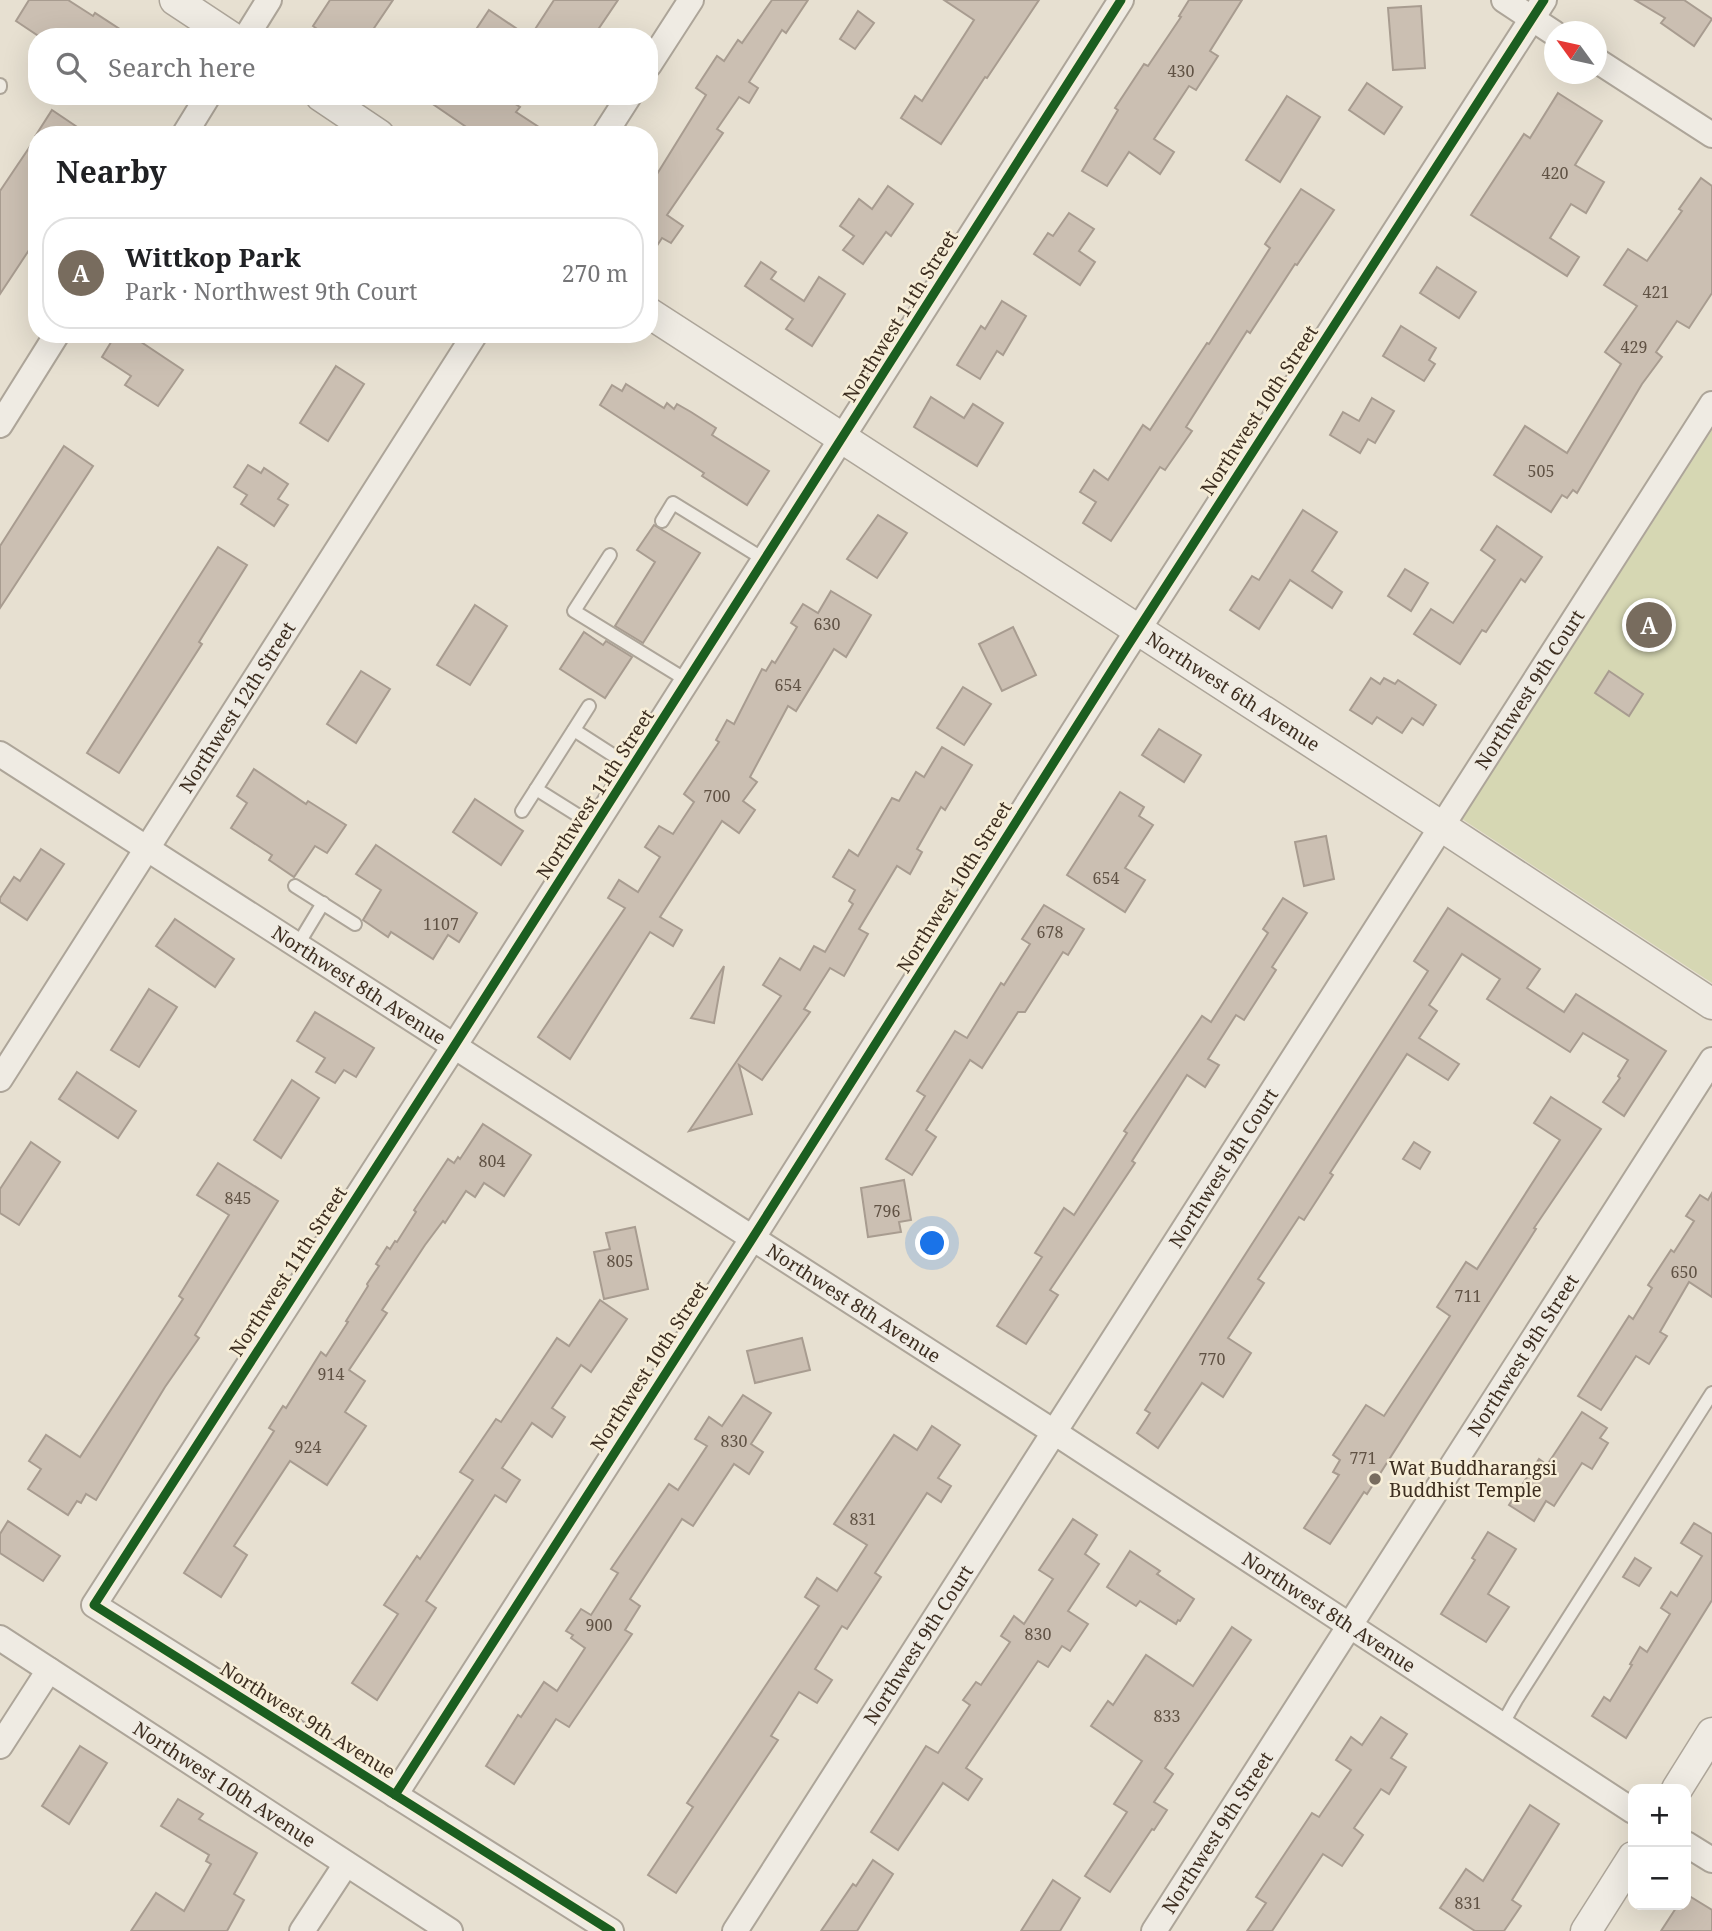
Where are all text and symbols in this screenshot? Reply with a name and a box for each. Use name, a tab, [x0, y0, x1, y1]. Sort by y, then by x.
north arrow	[1544, 21, 1607, 84]
search box	[28, 28, 658, 105]
icon: search	[52, 48, 90, 86]
text: Search here	[108, 49, 256, 85]
house number: 430	[1168, 60, 1194, 82]
text: Nearby	[56, 151, 167, 192]
house number: 420	[1542, 162, 1568, 184]
street label: Northwest 11th Street	[837, 225, 964, 407]
text: Wittkop Park	[125, 239, 301, 275]
text: A	[72, 257, 90, 289]
text: 270 m	[562, 257, 628, 289]
text: Park · Northwest 9th Court	[125, 275, 417, 307]
house number: 421	[1643, 281, 1669, 303]
street label: Northwest 10th Street	[1194, 320, 1324, 500]
house number: 429	[1621, 336, 1647, 358]
house number: 505	[1528, 460, 1554, 482]
pin: A	[1626, 599, 1672, 651]
street label: Northwest 9th Court	[1469, 604, 1590, 774]
house number: 630	[814, 613, 840, 635]
street label: Northwest 12th Street	[173, 616, 301, 798]
street label: Northwest 6th Avenue	[1141, 625, 1325, 757]
house number: 654	[775, 674, 801, 696]
street label: Northwest 11th Street	[530, 704, 660, 884]
house number: 700	[704, 785, 730, 807]
street label: Northwest 10th Street	[891, 796, 1018, 978]
house number: 654	[1093, 867, 1119, 889]
house number: 1107	[423, 913, 459, 935]
street label: Northwest 8th Avenue	[267, 919, 451, 1051]
house number: 678	[1037, 921, 1063, 943]
street label: Northwest 9th Court	[1163, 1083, 1284, 1253]
house number: 804	[479, 1150, 505, 1172]
street label: Northwest 11th Street	[223, 1181, 353, 1361]
house number: 845	[225, 1187, 251, 1209]
house number: 796	[874, 1200, 900, 1222]
your location	[915, 1226, 949, 1260]
street label: Northwest 8th Avenue	[762, 1237, 946, 1369]
house number: 805	[607, 1250, 633, 1272]
house number: 650	[1671, 1261, 1697, 1283]
street label: Northwest 9th Street	[1461, 1269, 1585, 1441]
street label: Northwest 10th Street	[584, 1276, 714, 1456]
house number: 711	[1455, 1285, 1481, 1307]
house number: 770	[1199, 1348, 1225, 1370]
house number: 914	[318, 1363, 344, 1385]
house number: 830	[721, 1430, 747, 1452]
house number: 924	[295, 1436, 321, 1458]
house number: 771	[1350, 1447, 1376, 1469]
place label: Wat Buddharangsi Buddhist Temple	[1389, 1455, 1557, 1503]
marker: Wat Buddharangsi Buddhist Temple	[1367, 1471, 1383, 1487]
house number: 831	[850, 1508, 876, 1530]
street label: Northwest 8th Avenue	[1237, 1546, 1421, 1678]
street label: Northwest 9th Court	[858, 1560, 979, 1729]
house number: 900	[586, 1614, 612, 1636]
house number: 830	[1025, 1623, 1051, 1645]
street label: Northwest 9th Avenue	[215, 1655, 401, 1785]
house number: 833	[1154, 1705, 1180, 1727]
street label: Northwest 10th Avenue	[128, 1715, 321, 1853]
street label: Northwest 9th Street	[1156, 1746, 1279, 1918]
map controls	[1628, 1784, 1691, 1910]
button: +	[1628, 1784, 1691, 1847]
button: −	[1628, 1847, 1691, 1910]
house number: 831	[1455, 1892, 1481, 1914]

